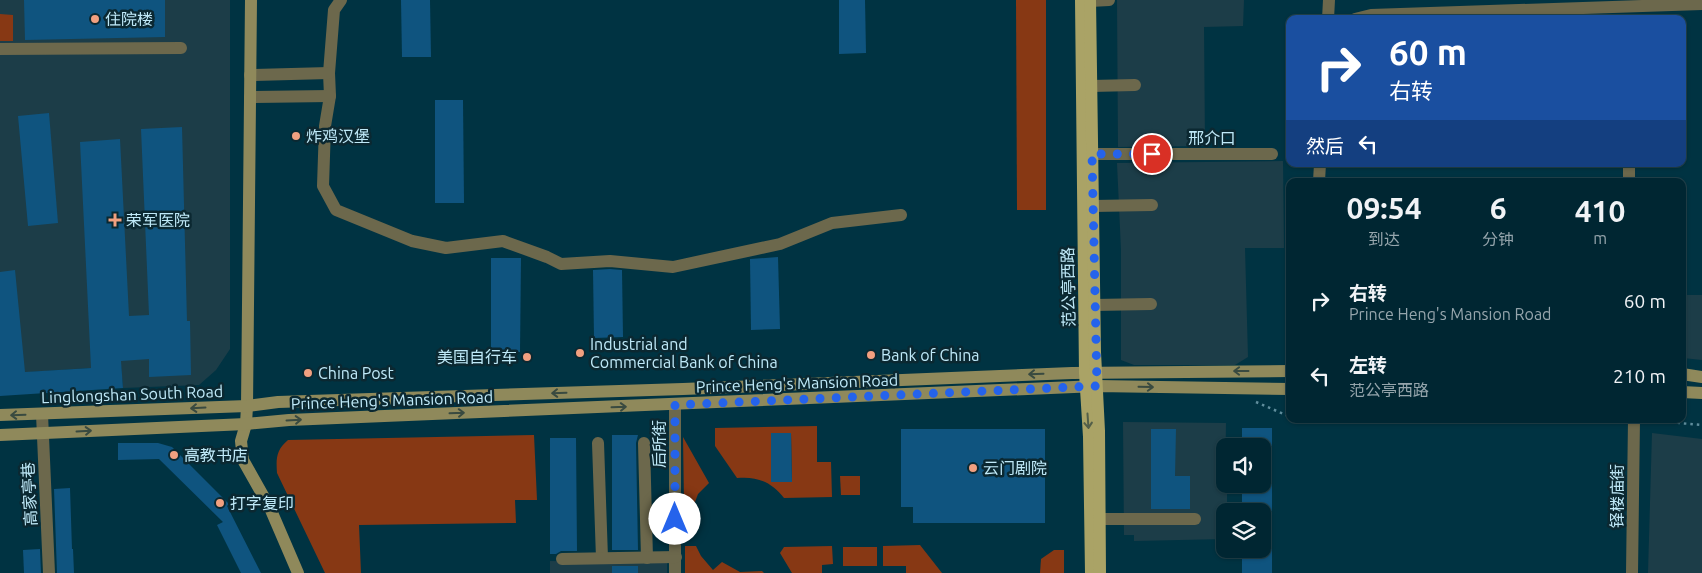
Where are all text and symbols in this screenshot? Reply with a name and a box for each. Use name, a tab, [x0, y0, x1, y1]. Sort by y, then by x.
place label: 住院楼	[105, 10, 153, 28]
marker: 住院楼	[89, 13, 101, 25]
text: 60 m	[1389, 32, 1467, 72]
icon: right	[1306, 35, 1371, 100]
text: 右转	[1389, 78, 1433, 103]
place label: 炸鸡汉堡	[306, 127, 370, 145]
street label: 邢介口	[1188, 129, 1236, 147]
marker: 炸鸡汉堡	[290, 130, 302, 142]
icon: left	[1354, 130, 1382, 158]
pin	[1131, 133, 1173, 175]
text: 然后	[1306, 135, 1344, 157]
icon: arrive	[1138, 140, 1166, 168]
text: 09:54	[1347, 191, 1422, 225]
text: 6	[1490, 191, 1507, 225]
text: 410	[1575, 194, 1625, 228]
place label: 荣军医院	[126, 211, 190, 229]
marker: 荣军医院	[108, 213, 122, 227]
text: m	[1593, 229, 1607, 247]
text: 到达	[1368, 230, 1400, 248]
text: 分钟	[1482, 230, 1514, 248]
street label: 范公亭西路	[1058, 247, 1078, 327]
text: 右转	[1349, 282, 1387, 304]
icon: right	[1306, 287, 1334, 315]
text: 60 m	[1624, 290, 1666, 312]
text: Prince Heng's Mansion Road	[1349, 305, 1551, 323]
place label: Industrial and Commercial Bank of China	[590, 335, 778, 371]
place label: Bank of China	[881, 346, 980, 364]
marker: Industrial and Commercial Bank of China	[574, 347, 586, 359]
place label: 美国自行车	[437, 348, 517, 366]
marker: Bank of China	[865, 349, 877, 361]
marker: 美国自行车	[521, 351, 533, 363]
text: 左转	[1349, 354, 1387, 376]
icon: left	[1306, 362, 1334, 390]
place label: China Post	[318, 364, 395, 382]
text: 210 m	[1613, 365, 1666, 387]
one-way arrow	[1234, 366, 1250, 376]
marker: China Post	[302, 367, 314, 379]
one-way arrow	[1028, 369, 1044, 379]
street label: Prince Heng's Mansion Road	[696, 370, 898, 396]
text: 范公亭西路	[1349, 381, 1429, 399]
street label: Linglongshan South Road	[41, 382, 223, 406]
one-way arrow	[1137, 382, 1153, 391]
street label: Prince Heng's Mansion Road	[291, 387, 493, 413]
one-way arrow	[551, 388, 568, 398]
one-way arrow	[610, 402, 627, 412]
one-way arrow	[190, 403, 206, 412]
one-way arrow	[448, 409, 464, 418]
one-way arrow	[10, 410, 26, 419]
one-way arrow	[1084, 413, 1093, 429]
one-way arrow	[286, 415, 302, 424]
street label: 后所街	[650, 420, 668, 468]
one-way arrow	[75, 426, 91, 435]
map controls	[1216, 438, 1271, 558]
button: sound	[1216, 438, 1271, 493]
place label: 高教书店	[184, 446, 248, 464]
marker: 高教书店	[168, 449, 180, 461]
place label: 云门剧院	[983, 459, 1047, 477]
street label: 高家亭巷	[18, 462, 40, 526]
marker: 云门剧院	[967, 462, 979, 474]
street label: 铎楼庙街	[1608, 464, 1626, 528]
position arrow	[648, 492, 700, 544]
place label: 打字复印	[230, 494, 294, 512]
marker: 打字复印	[214, 497, 226, 509]
button: layers	[1216, 503, 1271, 558]

